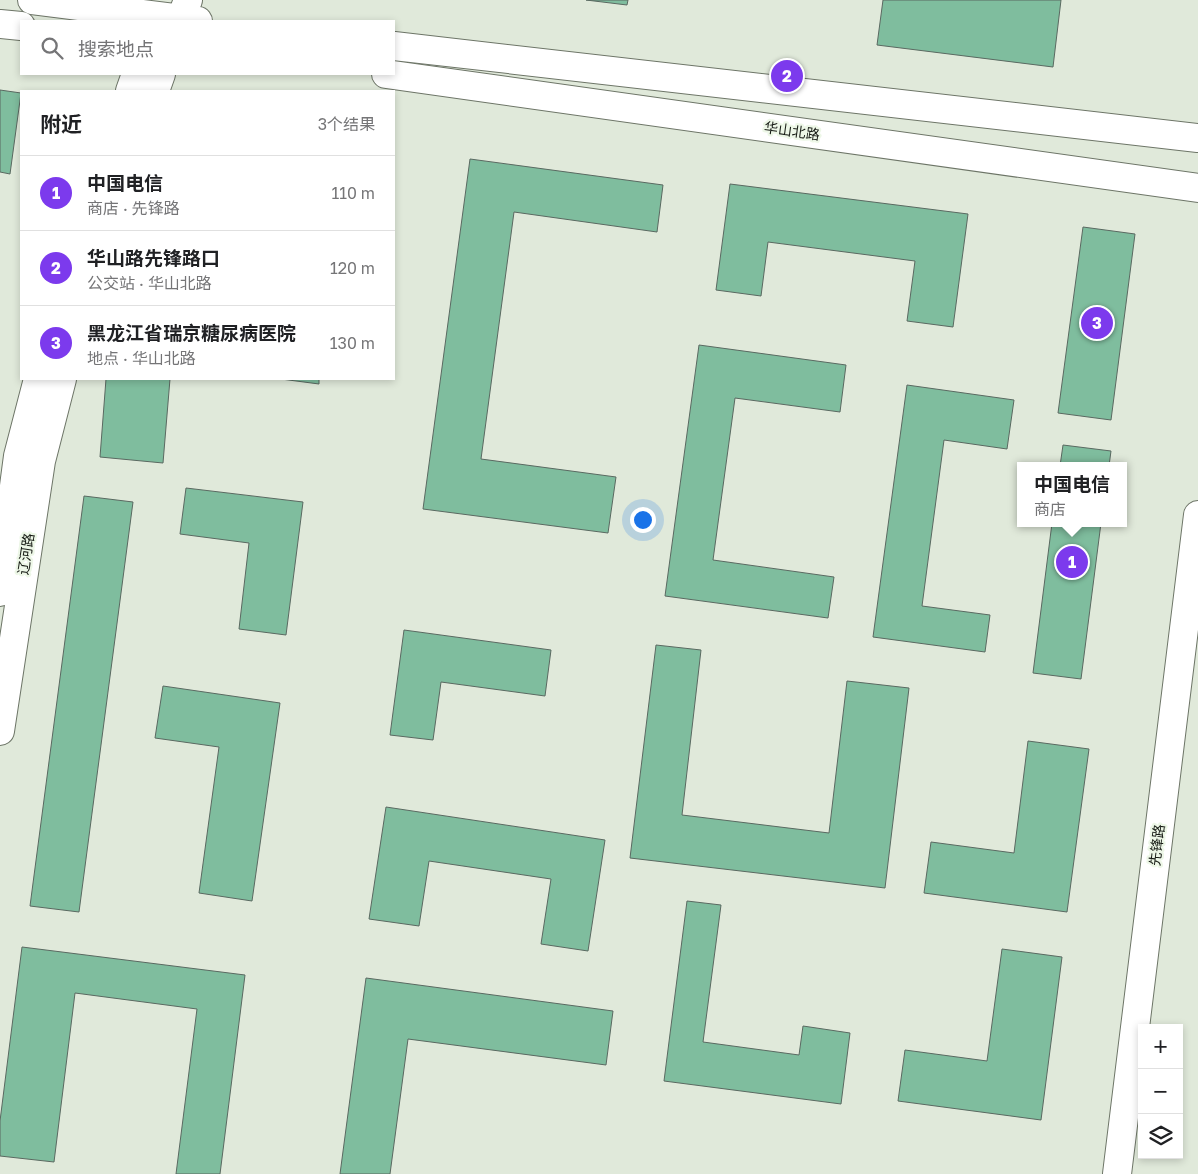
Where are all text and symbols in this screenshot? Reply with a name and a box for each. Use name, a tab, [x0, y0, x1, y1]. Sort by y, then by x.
search box	[20, 20, 395, 75]
icon: search	[38, 34, 66, 62]
text: 搜索地点	[78, 37, 154, 60]
pin: 2	[771, 57, 803, 95]
text: 附近	[40, 111, 82, 137]
text: 3个结果	[318, 114, 375, 134]
street label: 华山北路	[763, 118, 821, 143]
text: 中国电信	[87, 171, 163, 194]
text: 1	[52, 183, 60, 203]
text: 110 m	[331, 183, 375, 203]
text: 商店 · 先锋路	[87, 198, 180, 218]
text: 华山路先锋路口	[87, 246, 220, 269]
text: 2	[51, 258, 61, 278]
text: 120 m	[330, 258, 375, 278]
text: 公交站 · 华山北路	[87, 273, 212, 293]
pin: 3	[1081, 304, 1113, 342]
text: 黑龙江省瑞京糖尿病医院	[87, 321, 296, 344]
text: 3	[51, 333, 61, 353]
text: 130 m	[330, 333, 375, 353]
text: 地点 · 华山北路	[87, 348, 196, 368]
popup	[1017, 462, 1127, 527]
text: 中国电信	[1034, 472, 1110, 495]
text: 商店	[1034, 499, 1066, 519]
your location	[630, 507, 656, 533]
street label: 辽河路	[14, 532, 37, 576]
pin: 1	[1056, 543, 1088, 581]
street label: 先锋路	[1146, 823, 1167, 867]
map controls	[1138, 1024, 1183, 1159]
button: +	[1138, 1024, 1183, 1069]
button: −	[1138, 1069, 1183, 1114]
button: layers	[1138, 1114, 1183, 1159]

